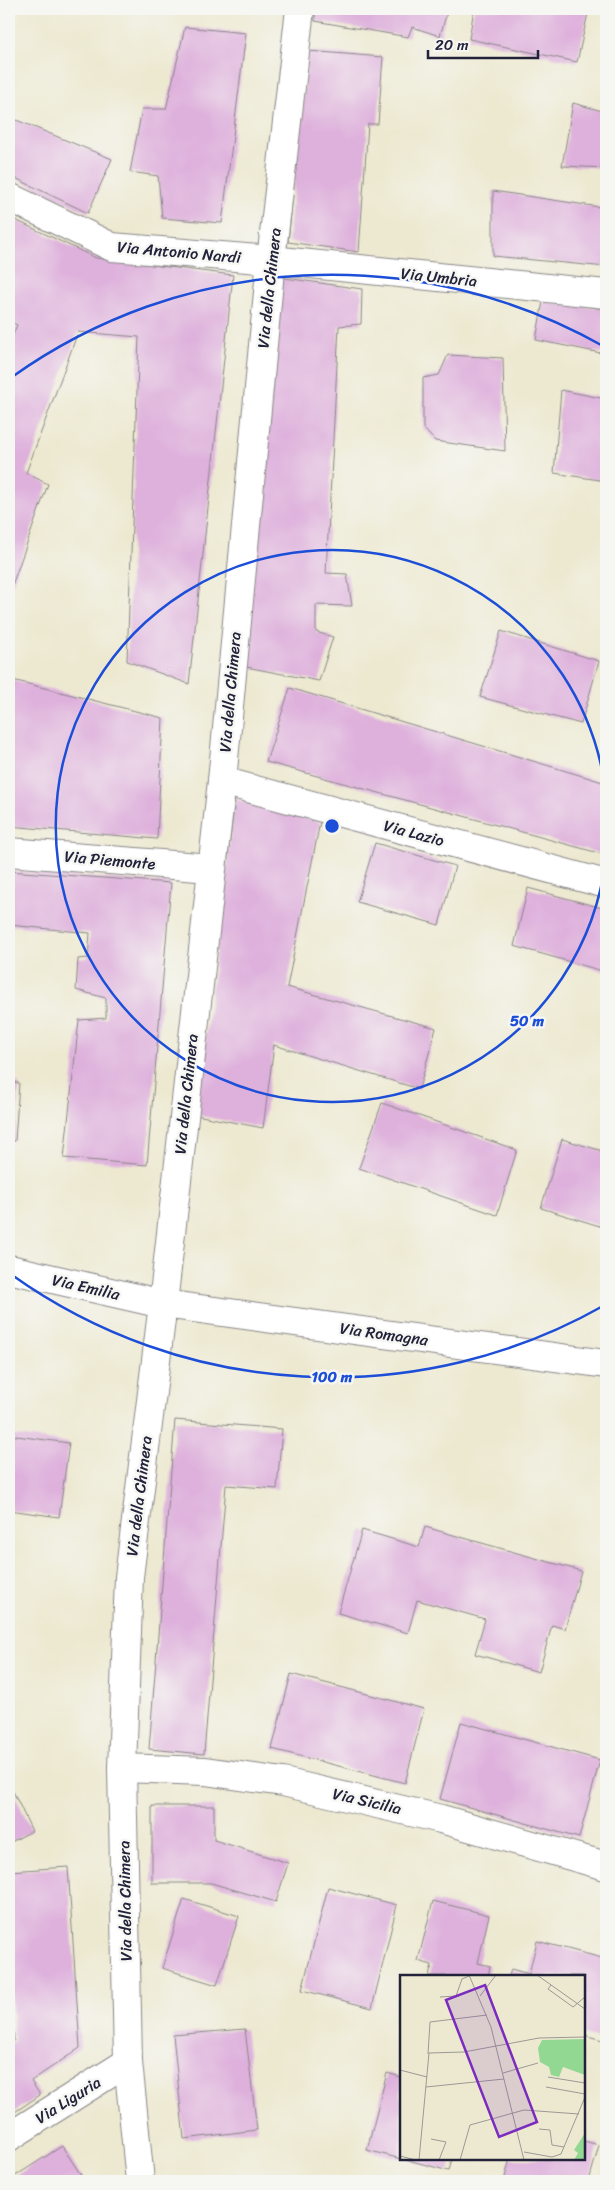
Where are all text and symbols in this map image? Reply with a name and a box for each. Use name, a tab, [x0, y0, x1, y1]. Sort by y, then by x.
scale bar	[428, 28, 538, 60]
text: 20 m	[435, 32, 469, 58]
street label: Via della Chimera	[248, 226, 290, 350]
street label: Via Antonio Nardi	[116, 232, 243, 272]
street label: Via Umbria	[399, 259, 479, 295]
street label: Via della Chimera	[210, 630, 250, 754]
street label: Via Lazio	[380, 811, 448, 855]
centre of rings	[323, 817, 341, 835]
street label: Via Piemonte	[63, 842, 157, 878]
text: 50 m	[510, 1008, 545, 1034]
street label: Via della Chimera	[165, 1032, 207, 1156]
street label: Via Emilia	[49, 1265, 124, 1309]
street label: Via Romagna	[338, 1313, 431, 1355]
text: 100 m	[312, 1364, 353, 1390]
street label: Via della Chimera	[117, 1434, 161, 1558]
street label: Via Sicilia	[330, 1779, 404, 1823]
street label: Via della Chimera	[109, 1840, 141, 1962]
inset map	[400, 1975, 585, 2160]
street label: Via Liguria	[29, 2068, 107, 2132]

